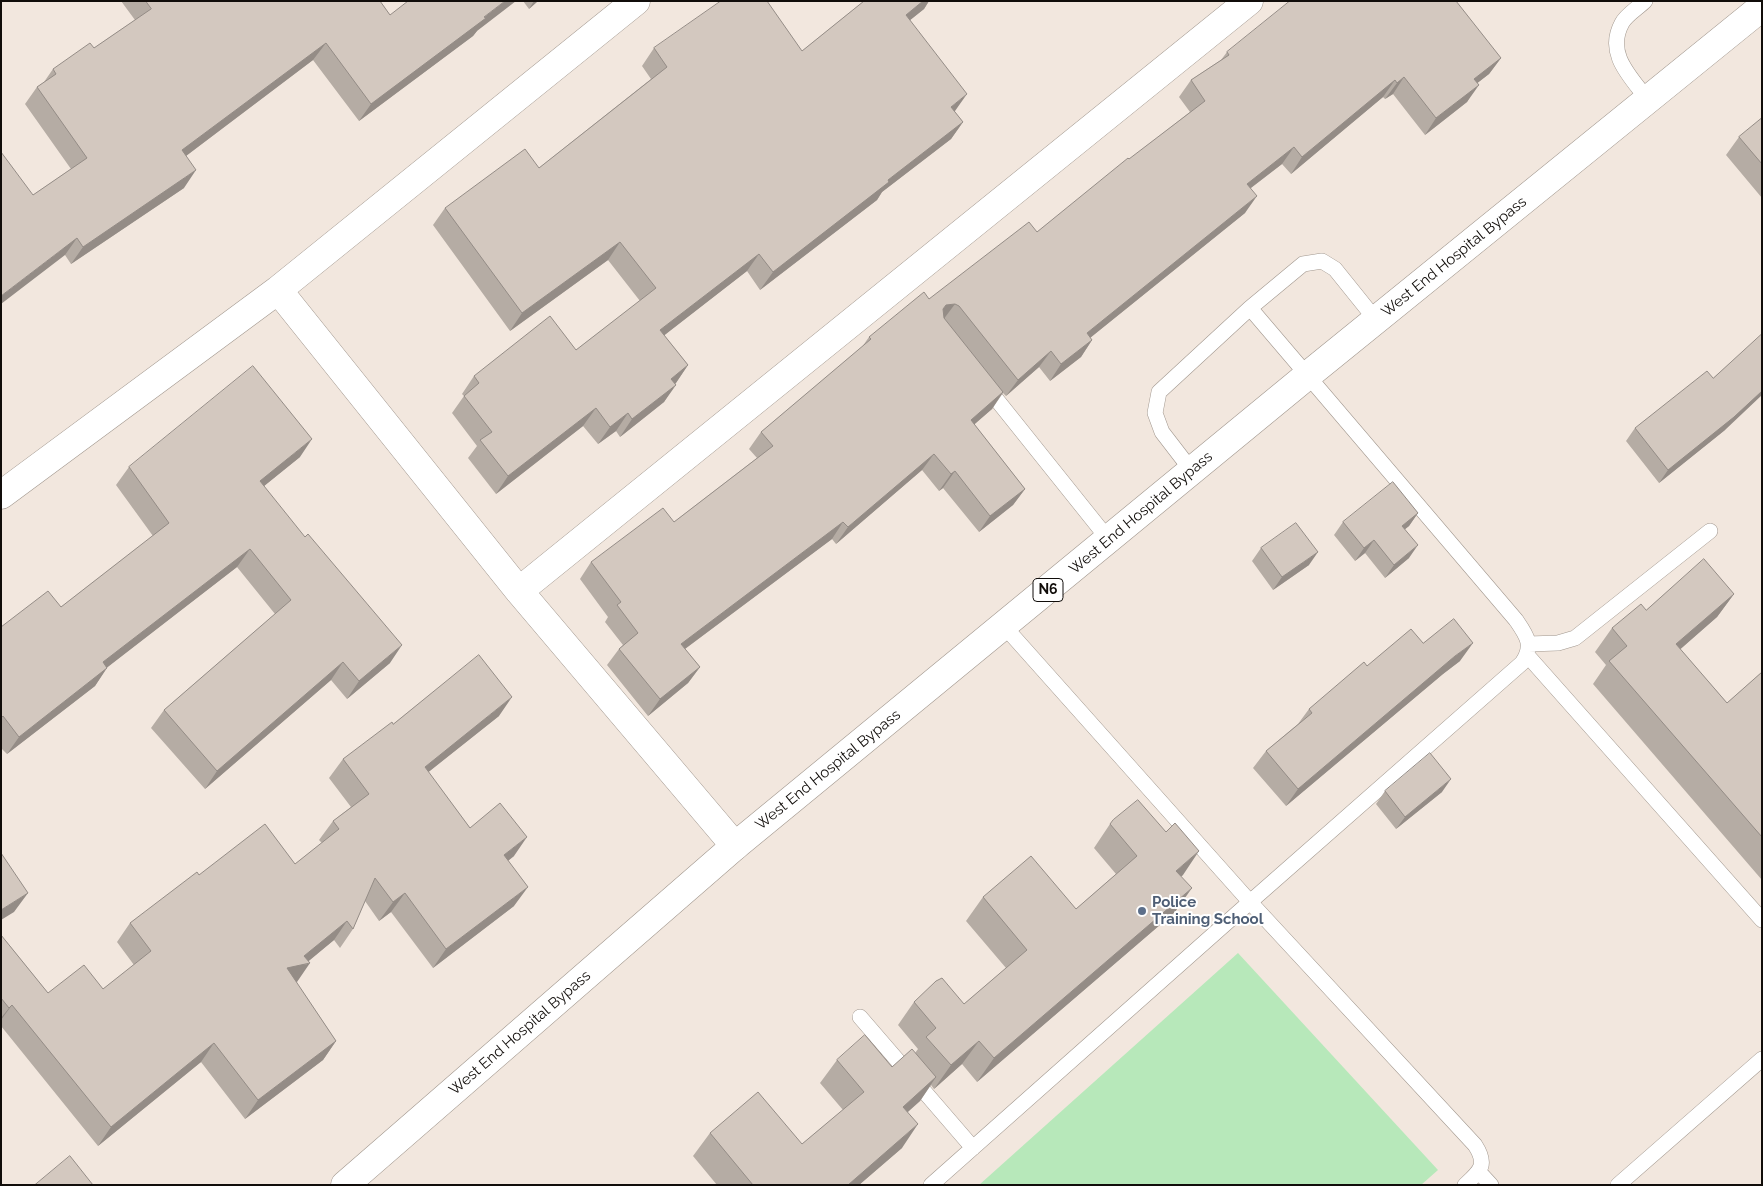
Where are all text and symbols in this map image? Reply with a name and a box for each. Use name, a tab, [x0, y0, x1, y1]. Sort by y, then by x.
street label: West End Hospital Bypass	[1378, 193, 1530, 321]
street label: West End Hospital Bypass	[1066, 448, 1216, 578]
road number: N6	[1033, 578, 1063, 602]
street label: West End Hospital Bypass	[752, 706, 904, 834]
place label: Police Training School	[1152, 893, 1263, 928]
marker: Police Training School	[1136, 905, 1148, 917]
street label: West End Hospital Bypass	[446, 967, 594, 1099]

